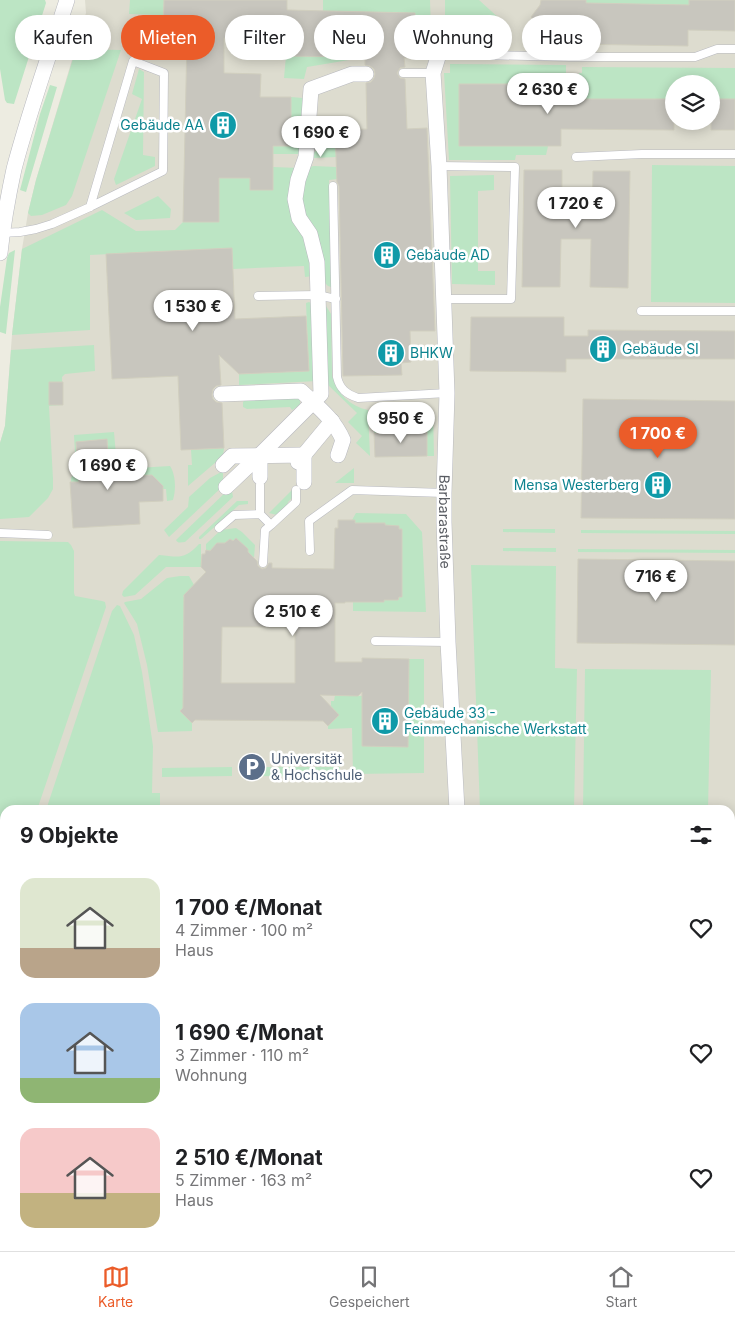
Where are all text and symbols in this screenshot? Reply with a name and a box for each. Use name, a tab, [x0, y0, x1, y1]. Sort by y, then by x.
chip: Kaufen	[15, 15, 111, 60]
chip: Mieten	[121, 15, 215, 60]
chip: Filter	[225, 15, 304, 60]
chip: Neu	[314, 15, 384, 60]
chip: Wohnung	[394, 15, 512, 60]
chip: Haus	[522, 15, 601, 60]
pin: 2 630 €	[502, 72, 594, 115]
map controls	[665, 75, 720, 130]
button: layers	[665, 75, 720, 130]
text: 2 630 €	[518, 79, 578, 99]
building icon: Gebäude AA	[208, 110, 238, 140]
place label: Gebäude AA	[120, 116, 204, 133]
pin: 1 690 €	[275, 116, 367, 158]
text: 1 690 €	[293, 122, 350, 142]
pin: 1 720 €	[530, 186, 622, 229]
text: 1 720 €	[548, 193, 604, 213]
building icon: Gebäude AD	[372, 240, 402, 270]
place label: Gebäude AD	[406, 246, 490, 263]
pin: 1 530 €	[147, 290, 239, 332]
text: 1 530 €	[165, 296, 221, 316]
building icon: Gebäude SI	[588, 334, 618, 364]
building icon: BHKW	[376, 338, 406, 368]
place label: Gebäude SI	[622, 340, 699, 357]
place label: BHKW	[410, 344, 453, 361]
pin: 950 €	[366, 402, 436, 444]
text: 950 €	[378, 408, 424, 428]
pin: 1 700 €	[612, 416, 704, 459]
text: 1 700 €	[630, 423, 686, 443]
pin: 1 690 €	[62, 448, 154, 491]
text: 1 690 €	[80, 455, 137, 475]
building icon: Mensa Westerberg	[643, 470, 673, 500]
street label: Barbarastraße	[436, 474, 455, 569]
place label: Mensa Westerberg	[514, 476, 639, 493]
pin: 716 €	[621, 560, 691, 602]
text: 716 €	[635, 566, 677, 586]
pin: 2 510 €	[247, 594, 339, 637]
text: 2 510 €	[265, 601, 321, 621]
place label: Gebäude 33 - Feinmechanische Werkstatt	[404, 704, 587, 737]
building icon: Gebäude 33 - Feinmechanische Werkstatt	[370, 706, 400, 736]
place label: Universität & Hochschule	[271, 750, 363, 783]
parking icon: Universität & Hochschule	[237, 752, 267, 782]
icon: filters	[687, 821, 715, 849]
text: 9 Objekte	[20, 823, 118, 848]
text: 1 700 €/Monat	[175, 895, 322, 920]
icon: home	[60, 898, 120, 958]
icon: heart	[687, 914, 715, 942]
text: 4 Zimmer · 100 m²	[175, 920, 313, 940]
text: Haus	[175, 940, 214, 960]
text: 1 690 €/Monat	[175, 1020, 323, 1045]
icon: home	[60, 1023, 120, 1083]
icon: heart	[687, 1039, 715, 1067]
text: 3 Zimmer · 110 m²	[175, 1045, 309, 1065]
text: Wohnung	[175, 1065, 247, 1085]
text: 2 510 €/Monat	[175, 1145, 323, 1170]
icon: home	[60, 1148, 120, 1208]
icon: heart	[687, 1164, 715, 1192]
text: 5 Zimmer · 163 m²	[175, 1170, 312, 1190]
text: Haus	[175, 1190, 214, 1210]
tab: Karte	[98, 1263, 133, 1310]
tab: Gespeichert	[329, 1263, 410, 1310]
tab: Start	[606, 1263, 637, 1310]

